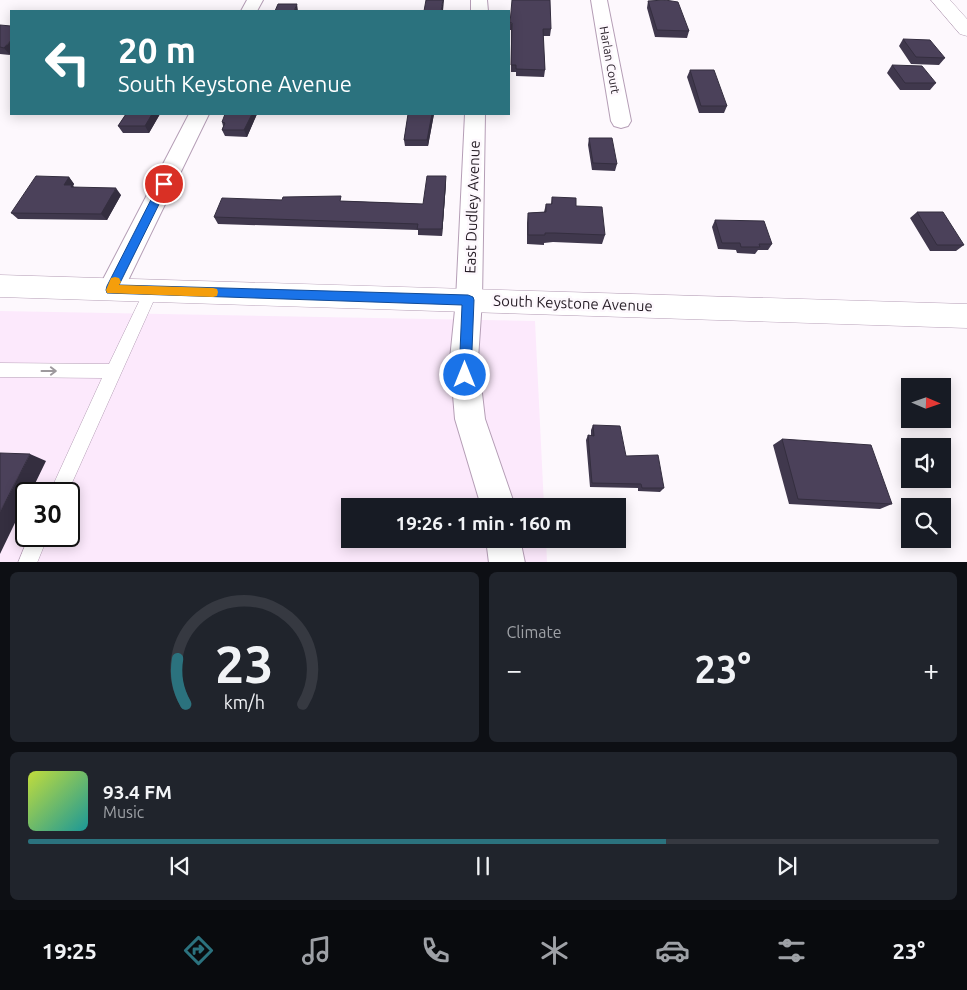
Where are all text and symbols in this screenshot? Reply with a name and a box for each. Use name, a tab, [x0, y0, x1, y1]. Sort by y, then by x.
street label: Harlan Court	[598, 25, 622, 95]
icon: left	[35, 30, 100, 95]
text: 20 m	[118, 30, 196, 70]
text: South Keystone Avenue	[118, 71, 352, 96]
street label: East Dudley Avenue	[461, 140, 483, 274]
pin	[143, 163, 185, 205]
icon: arrive	[150, 170, 178, 198]
street label: South Keystone Avenue	[493, 292, 653, 314]
position arrow	[438, 348, 490, 400]
one-way arrow	[40, 366, 56, 376]
north arrow	[901, 378, 951, 428]
map controls	[901, 378, 951, 548]
button: sound	[901, 438, 951, 488]
speed limit sign: 30	[15, 482, 80, 547]
button: search	[901, 498, 951, 548]
text: 19:26 · 1 min · 160 m	[396, 512, 571, 534]
text: Climate	[507, 623, 562, 641]
text: 23	[215, 635, 274, 693]
text: 23°	[695, 648, 751, 690]
text: −	[507, 654, 522, 685]
text: +	[923, 654, 939, 685]
text: km/h	[224, 692, 265, 712]
text: 93.4 FM	[103, 781, 172, 803]
text: Music	[103, 803, 144, 821]
icon: previous	[166, 852, 194, 880]
icon: pause	[469, 852, 497, 880]
icon: next	[773, 852, 801, 880]
icon: directions	[181, 933, 216, 968]
icon: music	[299, 933, 334, 968]
icon: phone	[418, 933, 453, 968]
icon: climate	[537, 933, 572, 968]
icon: car	[655, 933, 690, 968]
icon: filters	[774, 933, 809, 968]
text: 19:25	[42, 938, 97, 963]
text: 23°	[892, 938, 925, 963]

